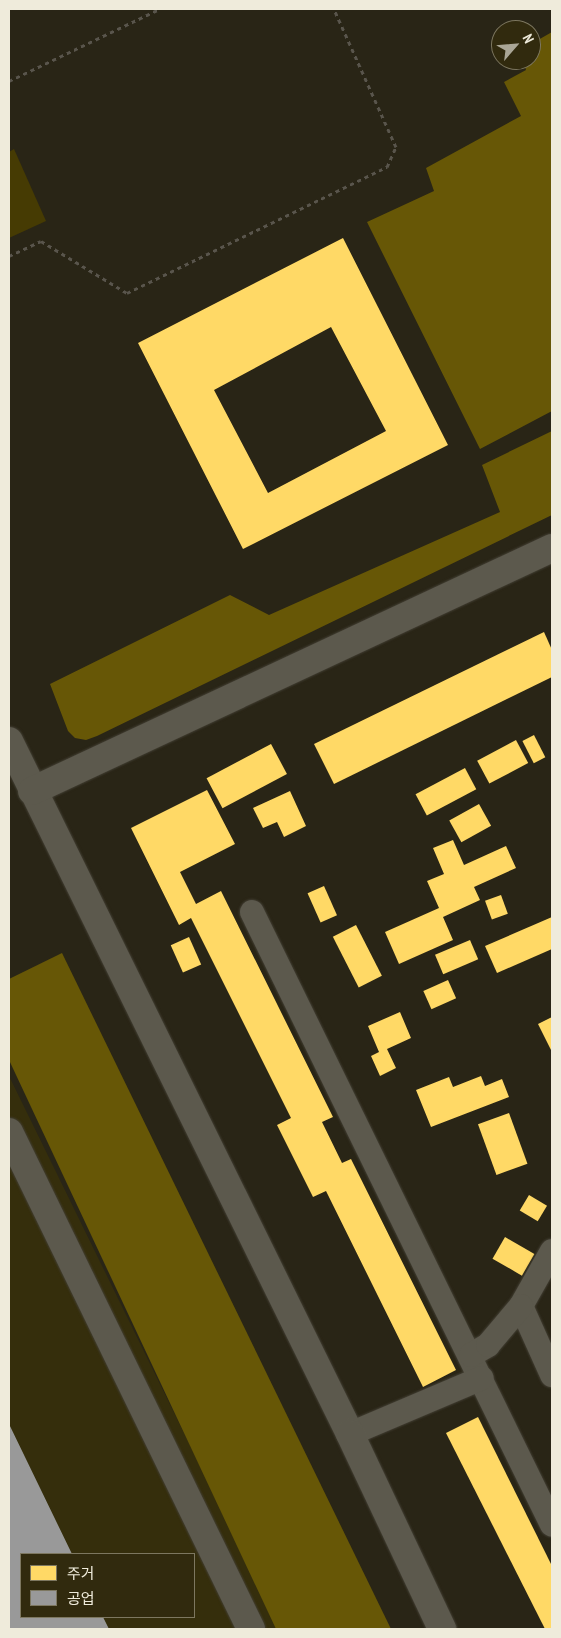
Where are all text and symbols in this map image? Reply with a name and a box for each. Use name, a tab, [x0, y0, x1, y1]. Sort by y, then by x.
north arrow	[491, 20, 541, 70]
text: N	[519, 31, 538, 46]
legend	[20, 1553, 195, 1618]
text: 주거	[67, 1564, 95, 1583]
text: 공업	[67, 1589, 95, 1608]

